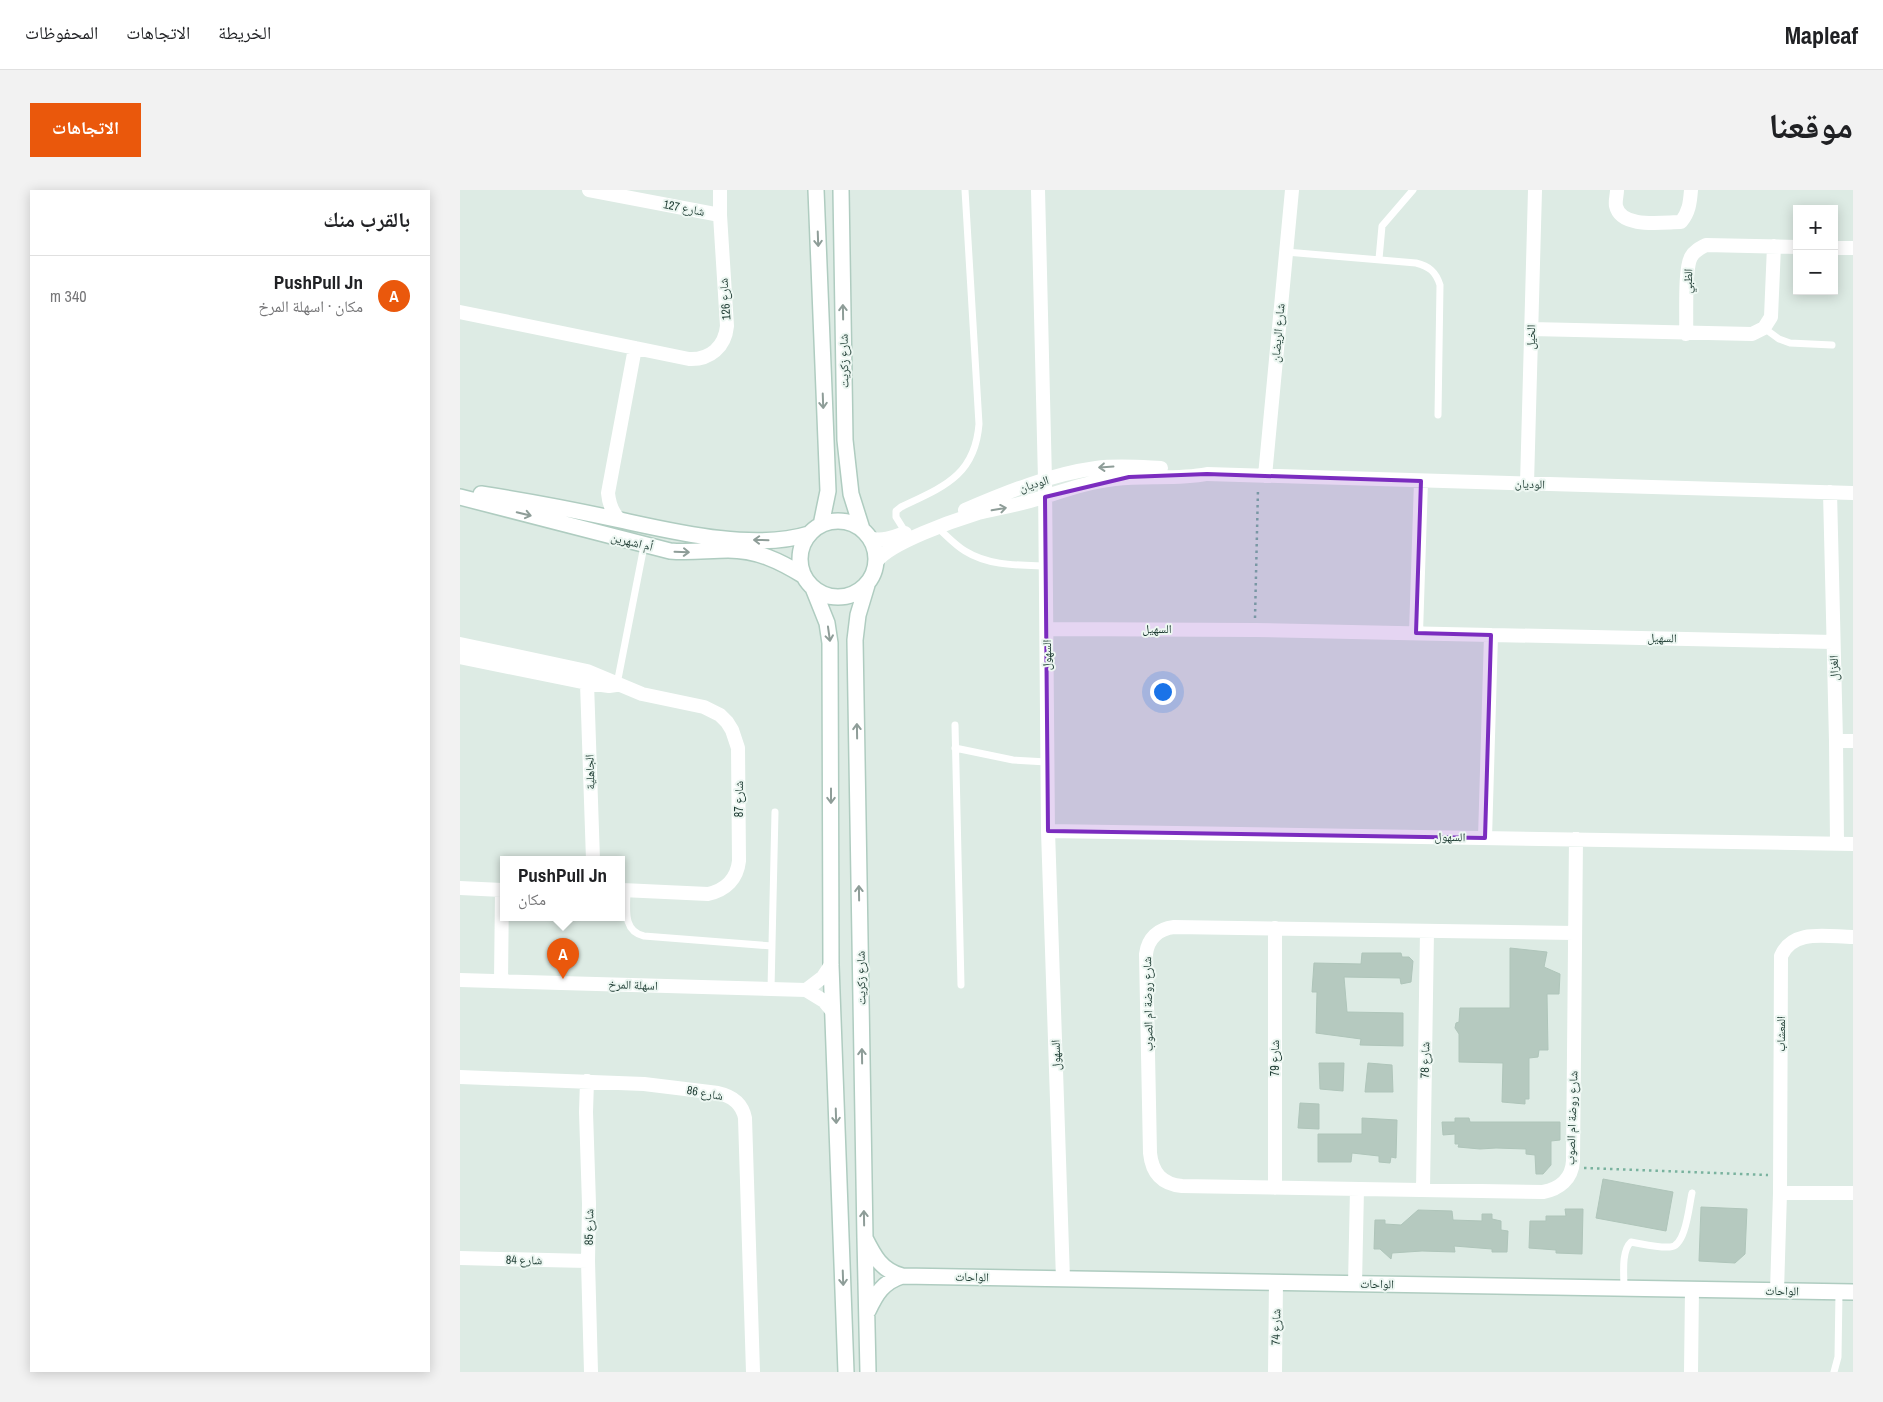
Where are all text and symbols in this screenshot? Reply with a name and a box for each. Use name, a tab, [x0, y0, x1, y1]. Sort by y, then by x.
text: Mapleaf	[1785, 19, 1858, 51]
text: المحفوظات	[25, 20, 98, 45]
text: الاتجاهات	[126, 20, 190, 45]
text: الخريطة	[218, 20, 271, 45]
text: موقعنا	[1768, 102, 1853, 149]
button: الاتجاهات	[30, 103, 141, 157]
street label: شارع 127	[662, 196, 706, 220]
text: بالقرب منك	[323, 205, 410, 234]
map controls	[1793, 205, 1838, 295]
button: +	[1793, 205, 1838, 250]
one-way arrow	[813, 230, 823, 246]
button: −	[1793, 250, 1838, 295]
street label: الظبي	[1680, 268, 1698, 294]
text: PushPull Jn	[274, 269, 363, 295]
street label: شارع 126	[716, 277, 734, 320]
text: 340 m	[50, 285, 86, 307]
text: A	[389, 285, 399, 307]
text: مكان · اسهلة المرخ	[258, 295, 363, 317]
street label: شارع الريضان	[1267, 303, 1289, 363]
one-way arrow	[838, 304, 848, 320]
street label: الخيل	[1523, 324, 1539, 350]
street label: شارع زكريت	[836, 334, 852, 388]
one-way arrow	[819, 393, 828, 409]
one-way arrow	[1098, 463, 1114, 472]
street label: الوديان	[1017, 472, 1051, 496]
street label: الوديان	[1515, 475, 1545, 493]
one-way arrow	[991, 503, 1007, 513]
one-way arrow	[516, 510, 532, 519]
street label: أم اشهرين	[609, 529, 655, 555]
one-way arrow	[753, 535, 770, 545]
one-way arrow	[674, 547, 690, 557]
street label: السهيل	[1142, 621, 1172, 637]
one-way arrow	[824, 625, 834, 641]
street label: السهيل	[1647, 630, 1677, 646]
street label: السهول	[1039, 640, 1055, 670]
street label: الغزال	[1826, 655, 1842, 681]
your location	[1150, 679, 1176, 705]
one-way arrow	[852, 723, 861, 739]
street label: الجاهلية	[581, 754, 599, 790]
street label: شارع 87	[731, 781, 747, 817]
one-way arrow	[826, 788, 836, 804]
street label: السهول	[1435, 829, 1466, 845]
popup	[500, 856, 625, 921]
text: PushPull Jn	[518, 862, 607, 888]
one-way arrow	[854, 886, 864, 902]
text: مكان	[518, 888, 546, 910]
pin: A	[547, 938, 579, 979]
street label: شارع زكريت	[853, 951, 869, 1005]
street label: شارع روضة ام الصوب	[1139, 957, 1157, 1051]
street label: اسهلة المرخ	[608, 976, 658, 994]
street label: المعشاب	[1773, 1016, 1789, 1052]
street label: السهول	[1047, 1039, 1065, 1071]
street label: شارع 79	[1267, 1040, 1283, 1076]
street label: شارع 78	[1417, 1042, 1433, 1078]
one-way arrow	[857, 1048, 867, 1064]
street label: شارع روضة ام الصوب	[1562, 1070, 1582, 1165]
street label: شارع 86	[686, 1082, 724, 1104]
one-way arrow	[832, 1108, 841, 1124]
street label: شارع 85	[581, 1209, 597, 1245]
one-way arrow	[859, 1211, 869, 1227]
street label: شارع 84	[506, 1252, 542, 1268]
street label: الواحات	[955, 1269, 989, 1285]
one-way arrow	[838, 1270, 847, 1286]
street label: الواحات	[1360, 1276, 1394, 1292]
street label: الواحات	[1765, 1283, 1799, 1299]
street label: شارع 74	[1268, 1309, 1284, 1345]

